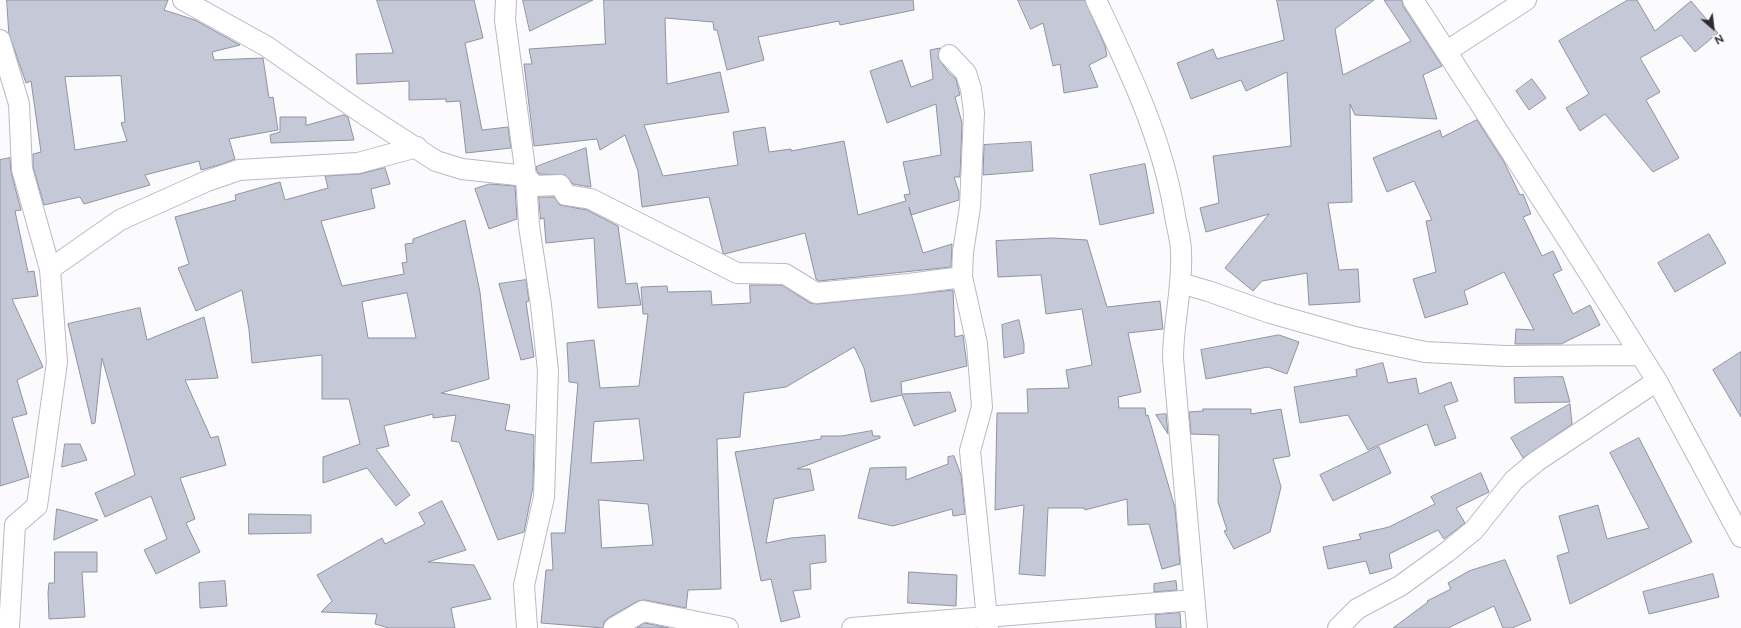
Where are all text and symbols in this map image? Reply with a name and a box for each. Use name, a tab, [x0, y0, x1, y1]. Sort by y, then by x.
north arrow	[1693, 8, 1733, 48]
text: N	[1712, 31, 1726, 47]

